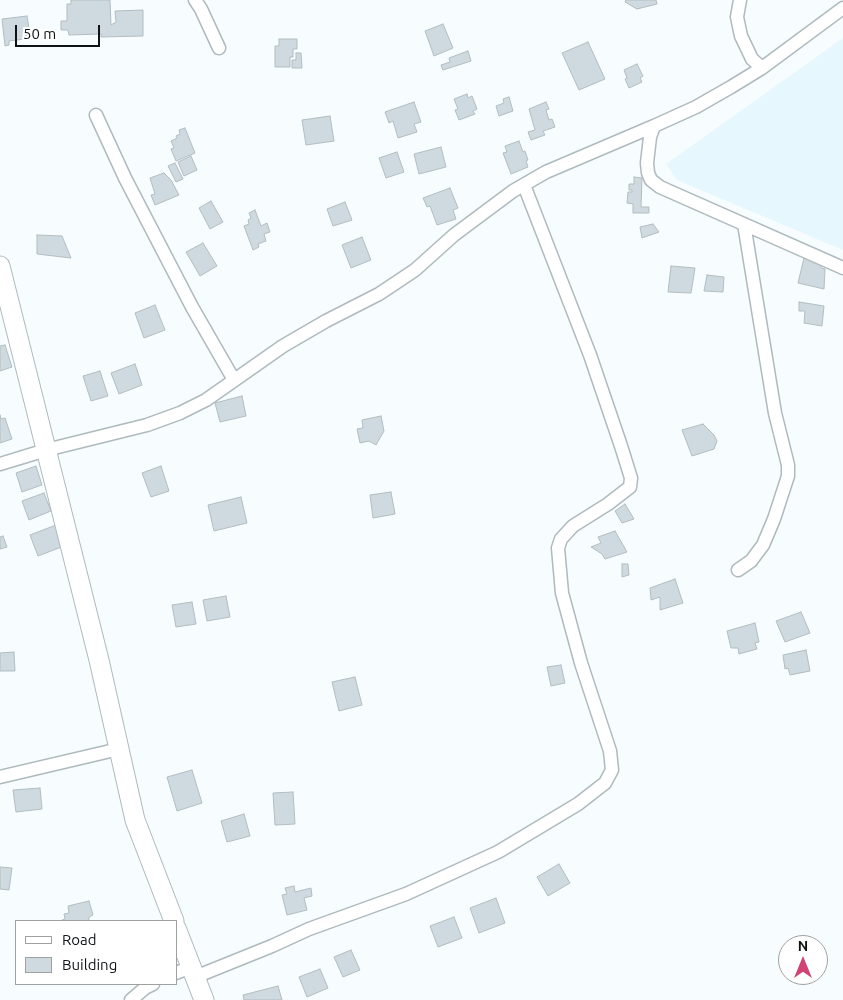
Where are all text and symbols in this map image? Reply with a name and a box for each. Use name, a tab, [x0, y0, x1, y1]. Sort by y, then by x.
scale bar	[18, 15, 102, 47]
text: 50 m	[23, 25, 56, 42]
legend	[15, 920, 178, 985]
text: Road	[62, 931, 97, 948]
north arrow	[778, 935, 828, 985]
text: N	[798, 938, 808, 954]
text: Building	[62, 956, 117, 973]

